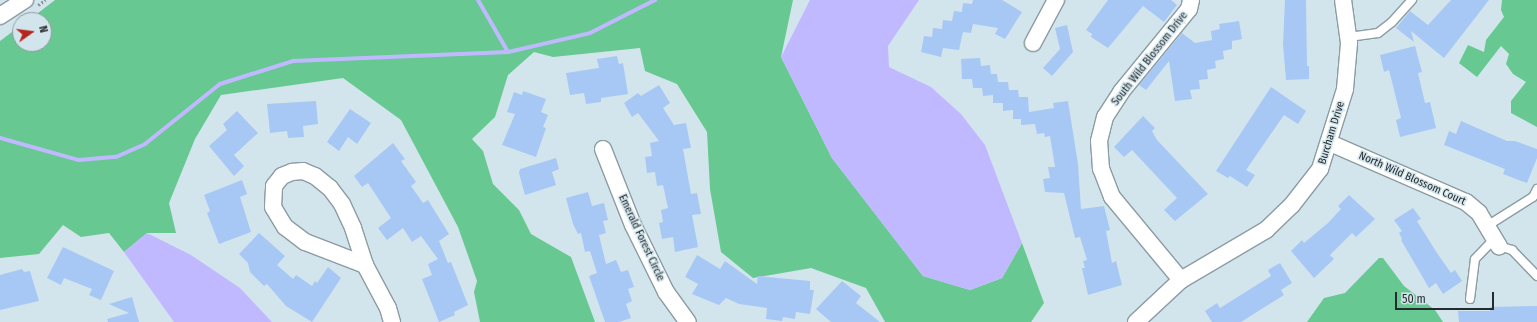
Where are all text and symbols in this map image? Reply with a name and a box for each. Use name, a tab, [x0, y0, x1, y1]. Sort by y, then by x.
street label: South Wild Blossom Drive	[1109, 9, 1191, 109]
north arrow	[12, 12, 52, 52]
text: N	[36, 24, 50, 34]
street label: Burcham Drive	[1316, 100, 1348, 166]
street label: North Wild Blossom Court	[1356, 149, 1468, 209]
street label: Emerald Forest Circle	[615, 193, 667, 283]
scale bar	[1397, 284, 1496, 310]
text: 50 m	[1402, 292, 1426, 306]

